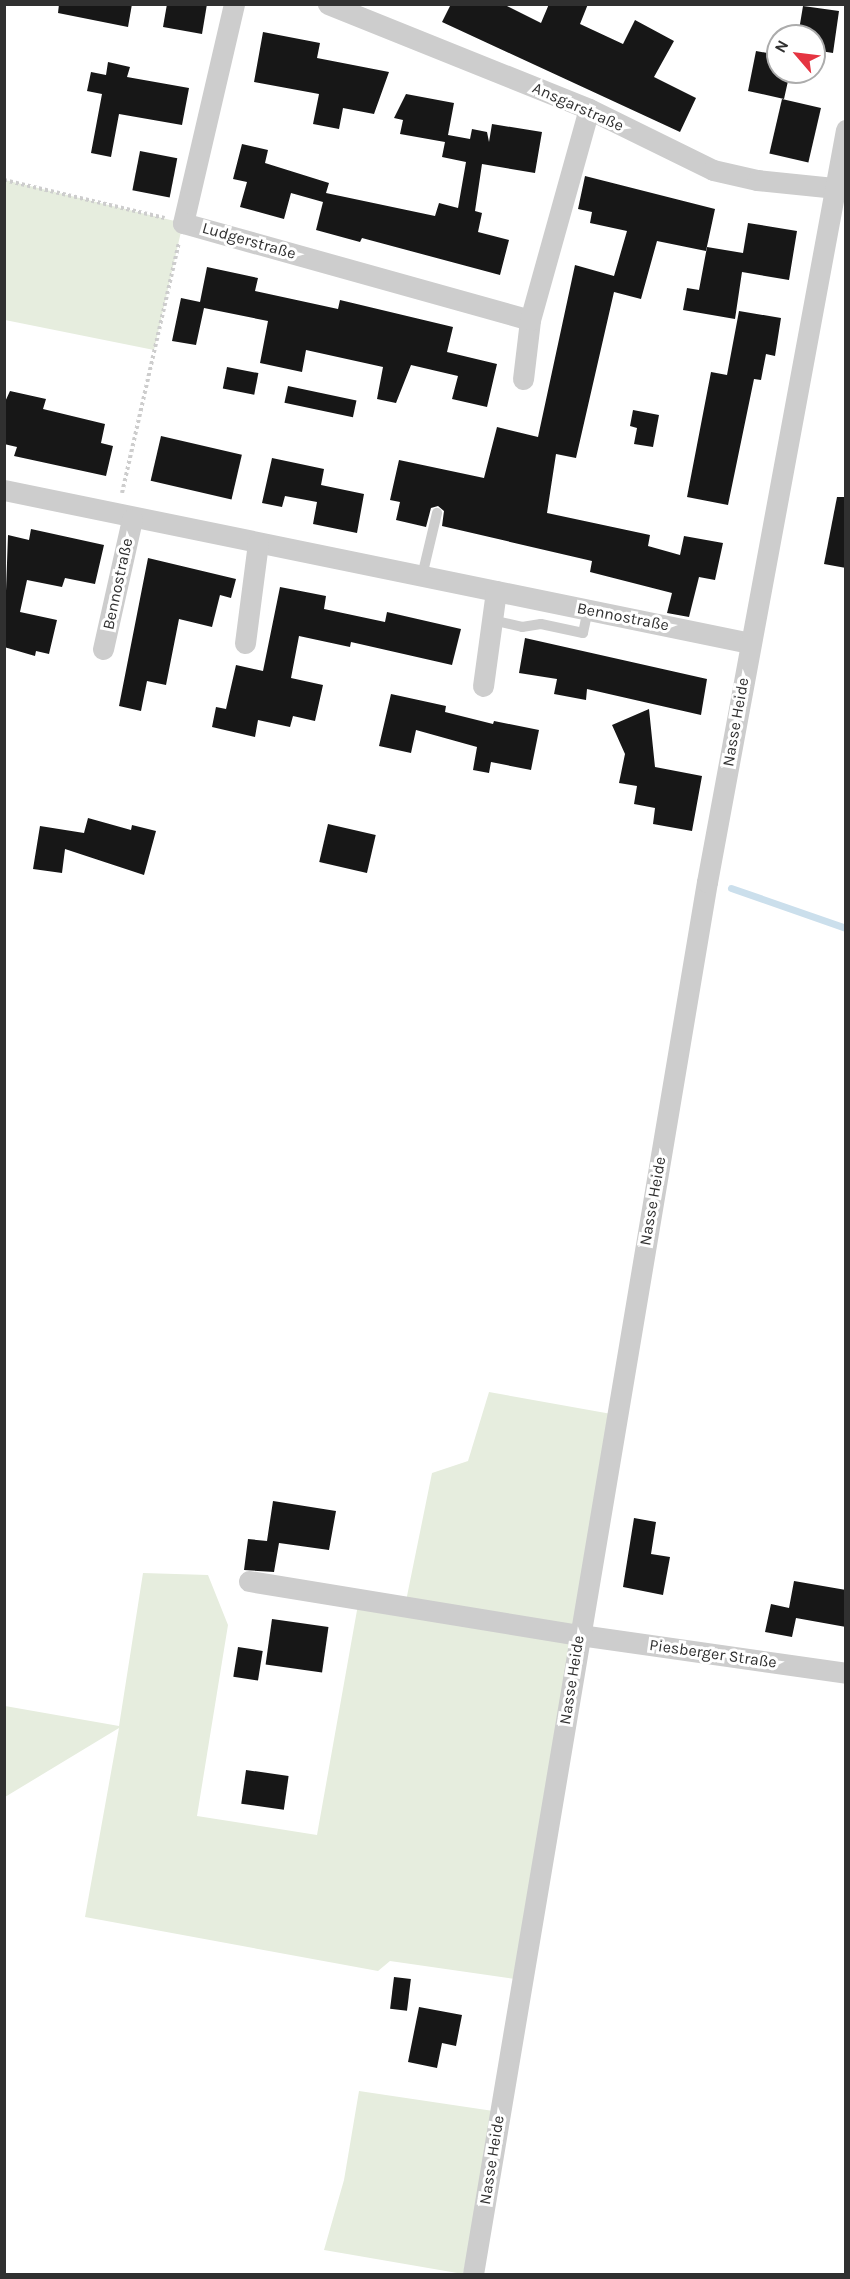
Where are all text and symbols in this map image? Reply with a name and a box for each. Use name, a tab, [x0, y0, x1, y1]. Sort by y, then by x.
north arrow	[766, 24, 826, 84]
text: N	[770, 37, 793, 56]
street label: Ansgarstraße	[529, 78, 627, 136]
street label: Ludgerstraße	[200, 218, 298, 264]
street label: Bennostraße	[99, 536, 137, 632]
street label: Bennostraße	[575, 599, 671, 635]
street label: Nasse Heide	[719, 676, 753, 768]
street label: Nasse Heide	[636, 1155, 670, 1247]
street label: Nasse Heide	[555, 1634, 589, 1726]
street label: Piesberger Straße	[648, 1636, 778, 1672]
street label: Nasse Heide	[475, 2114, 509, 2206]

